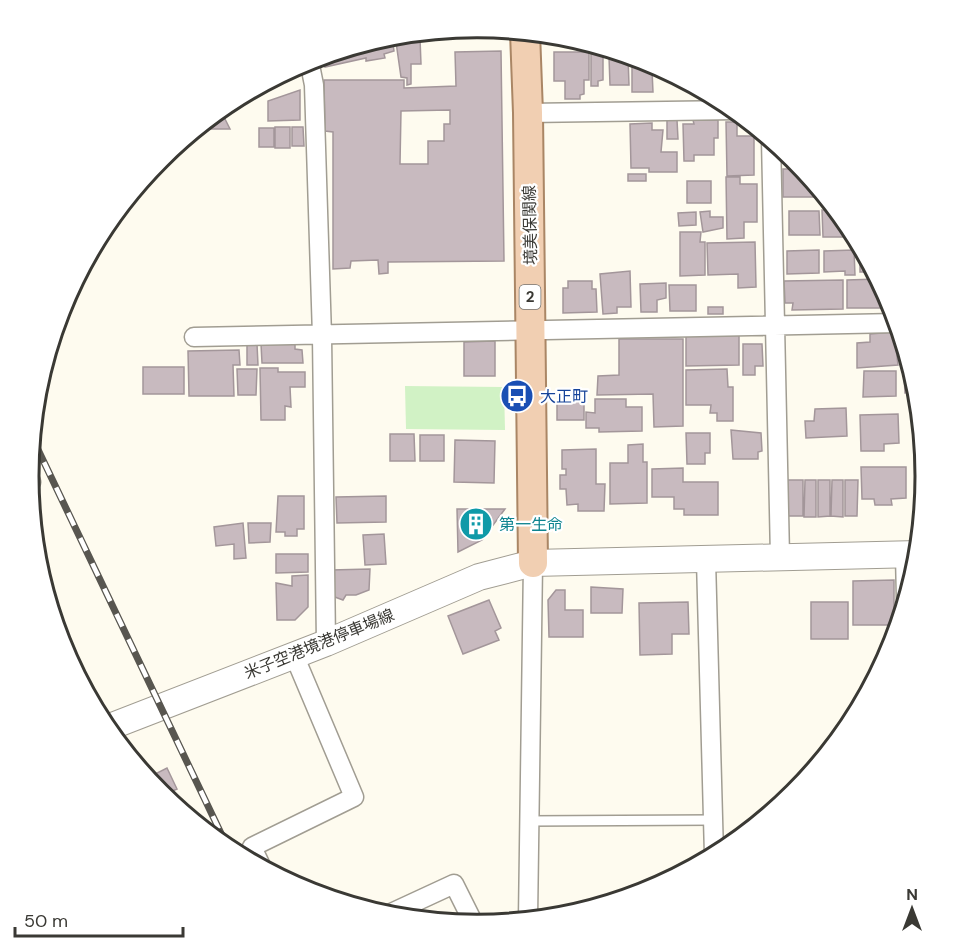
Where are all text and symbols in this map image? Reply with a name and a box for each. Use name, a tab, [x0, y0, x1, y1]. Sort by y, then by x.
street label: 境美保関線	[519, 185, 541, 265]
road number: 2	[520, 285, 540, 309]
bus stop icon: 大正町	[499, 378, 535, 414]
place label: 大正町	[540, 386, 588, 407]
building icon: 第一生命	[458, 506, 494, 542]
place label: 第一生命	[499, 514, 563, 535]
street label: 米子空港境港停車場線	[241, 604, 397, 684]
north arrow	[882, 879, 942, 939]
text: N	[906, 884, 918, 905]
scale bar	[15, 900, 183, 938]
text: 50 m	[24, 909, 68, 933]

